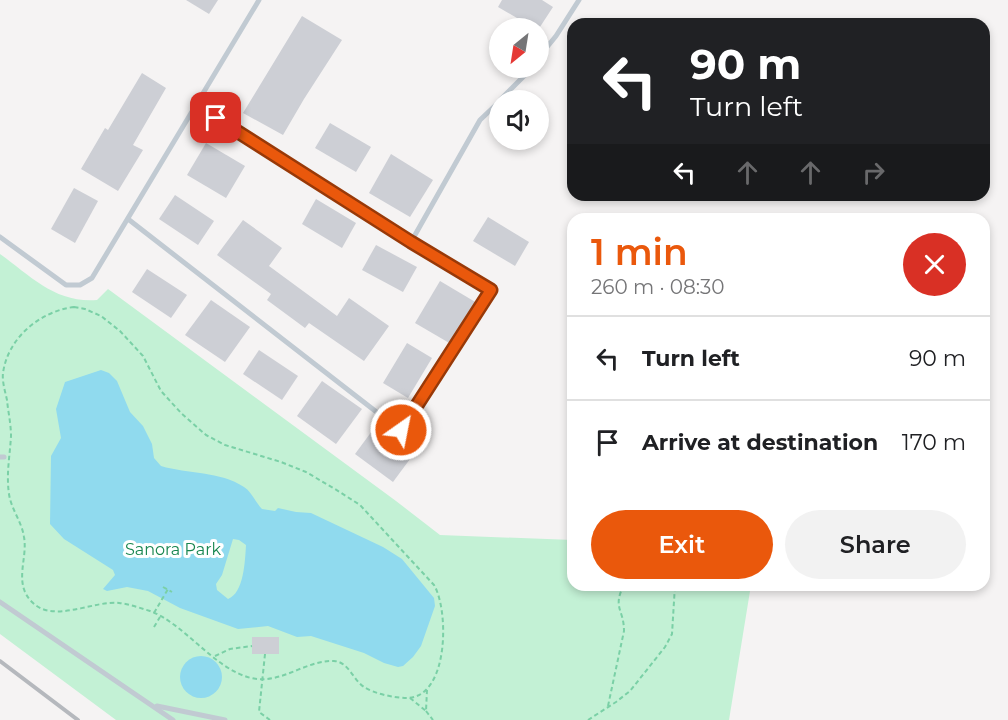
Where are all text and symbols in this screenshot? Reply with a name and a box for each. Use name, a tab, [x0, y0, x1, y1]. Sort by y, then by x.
north arrow	[489, 18, 549, 78]
map controls	[489, 18, 549, 150]
text: 90 m	[690, 38, 801, 90]
icon: left	[591, 42, 669, 120]
button: sound	[489, 90, 549, 150]
text: Turn left	[690, 90, 803, 123]
pin	[190, 92, 241, 143]
icon: arrive	[199, 101, 232, 134]
icon: left	[668, 156, 701, 189]
icon: ahead	[731, 156, 764, 189]
icon: ahead	[794, 156, 827, 189]
icon: right	[857, 156, 890, 189]
text: 1 min	[591, 230, 688, 274]
button: close	[903, 233, 966, 296]
text: 260 m · 08:30	[591, 275, 724, 299]
icon: left	[591, 342, 624, 375]
text: Turn left	[642, 345, 740, 372]
text: 90 m	[909, 345, 966, 372]
position arrow	[369, 398, 433, 462]
icon: arrive	[591, 426, 624, 459]
text: Arrive at destination	[642, 429, 878, 456]
text: 170 m	[902, 429, 966, 456]
button: Exit	[591, 510, 773, 579]
button: Share	[785, 510, 966, 579]
park label: Sanora Park	[125, 540, 221, 559]

